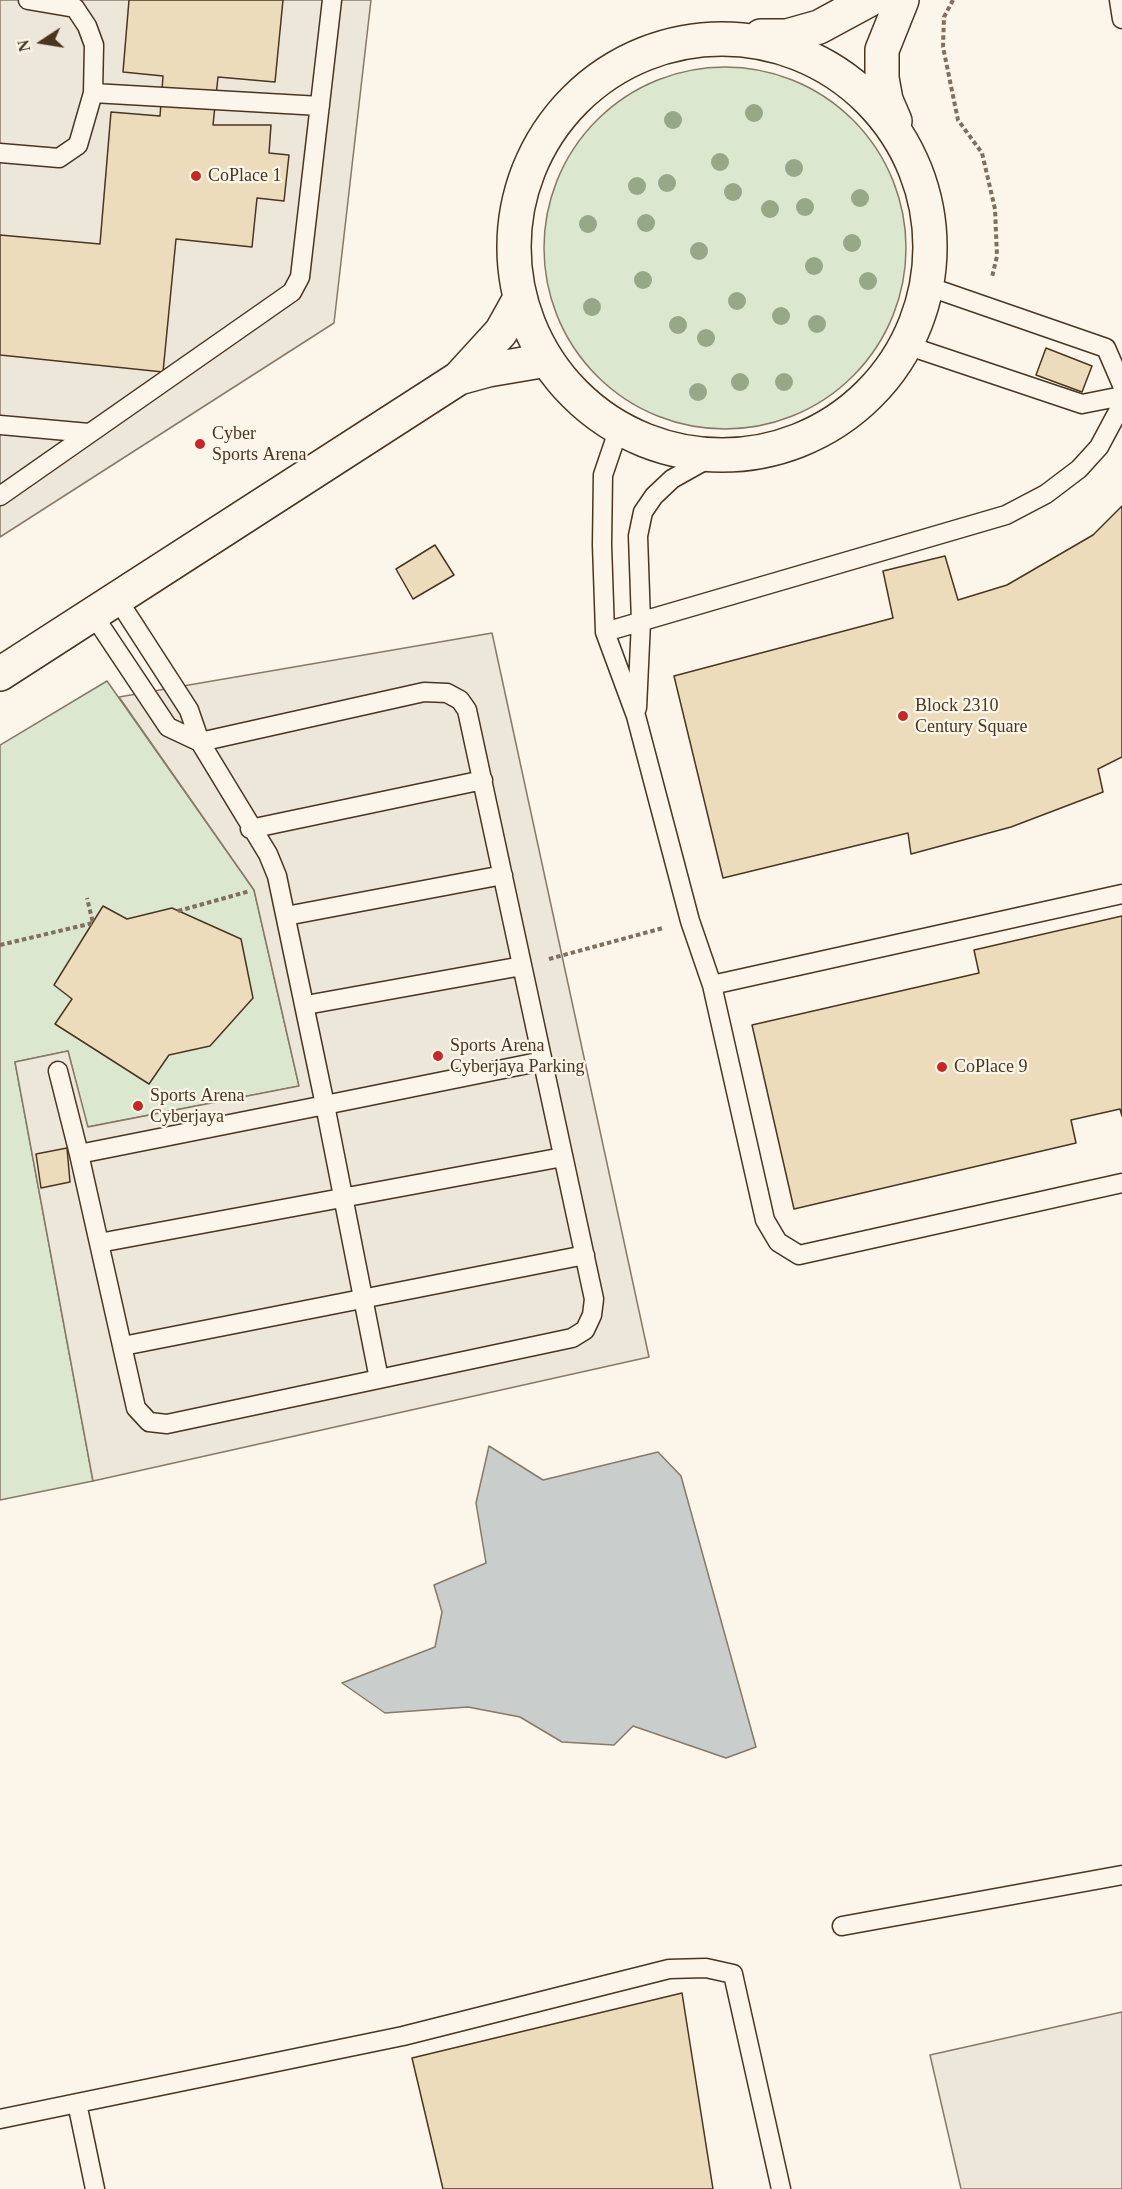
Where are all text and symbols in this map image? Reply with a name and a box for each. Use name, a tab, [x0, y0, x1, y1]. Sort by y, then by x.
north arrow	[12, 12, 72, 72]
text: N	[14, 38, 33, 53]
place label: CoPlace 1	[208, 165, 281, 187]
marker: CoPlace 1	[189, 169, 203, 183]
place label: Cyber Sports Arena	[212, 423, 306, 466]
marker: Cyber Sports Arena	[193, 437, 207, 451]
place label: Block 2310 Century Square	[915, 695, 1027, 738]
marker: Block 2310 Century Square	[896, 709, 910, 723]
place label: Sports Arena Cyberjaya Parking	[450, 1035, 584, 1078]
marker: Sports Arena Cyberjaya Parking	[431, 1049, 445, 1063]
place label: CoPlace 9	[954, 1056, 1027, 1078]
marker: CoPlace 9	[935, 1060, 949, 1074]
place label: Sports Arena Cyberjaya	[150, 1085, 244, 1128]
marker: Sports Arena Cyberjaya	[131, 1099, 145, 1113]

